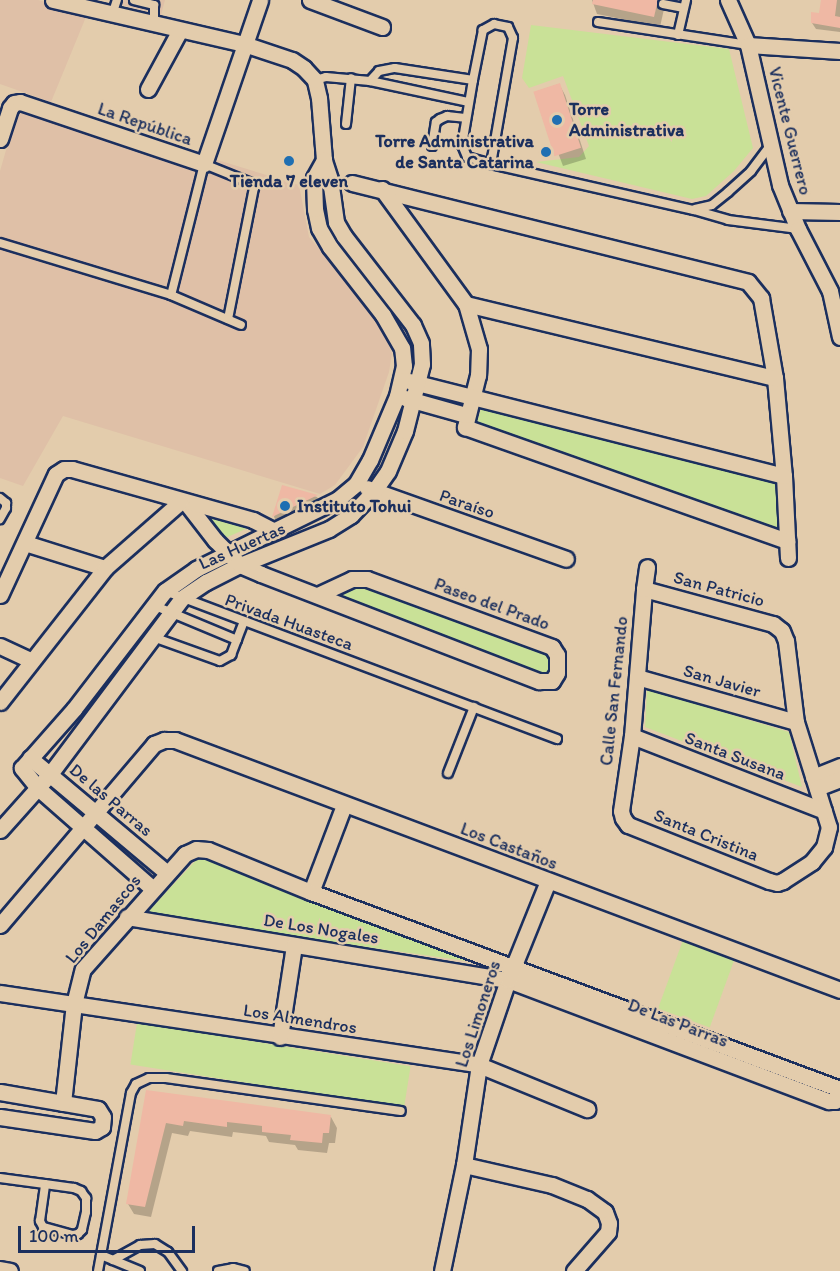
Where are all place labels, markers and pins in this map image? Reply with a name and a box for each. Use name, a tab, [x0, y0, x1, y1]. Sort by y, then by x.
place label: Torre Administrativa	[569, 99, 684, 142]
marker: Torre Administrativa	[550, 113, 564, 127]
place label: Torre Administrativa de Santa Catarina	[375, 131, 534, 174]
marker: Torre Administrativa de Santa Catarina	[539, 145, 553, 159]
marker: Tienda 7 eleven	[282, 154, 296, 168]
place label: Tienda 7 eleven	[230, 170, 348, 192]
place label: Instituto Tohui	[297, 495, 411, 517]
marker: Instituto Tohui	[278, 499, 292, 513]

